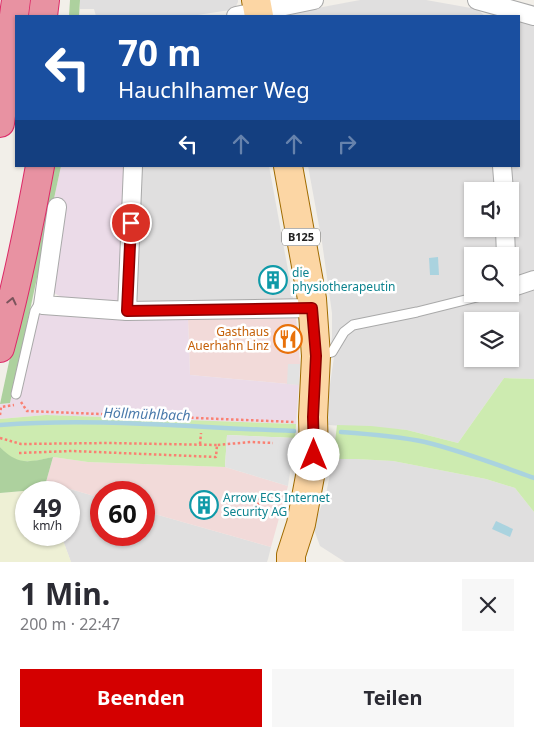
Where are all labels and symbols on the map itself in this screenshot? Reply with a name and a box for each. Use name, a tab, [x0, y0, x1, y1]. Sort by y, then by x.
pin	[110, 202, 152, 244]
road number: B125	[282, 228, 320, 246]
place label: die physiotherapeutin	[292, 264, 395, 295]
building icon: die physiotherapeutin	[258, 265, 288, 295]
one-way arrow	[6, 296, 17, 305]
place label: Gasthaus Auerhahn Linz	[188, 323, 269, 354]
restaurant icon: Gasthaus Auerhahn Linz	[273, 324, 303, 354]
water label: Höllmühlbach	[103, 402, 191, 425]
position arrow	[287, 428, 339, 480]
speed limit sign: 60	[90, 481, 155, 546]
place label: Arrow ECS Internet Security AG	[223, 489, 331, 520]
building icon: Arrow ECS Internet Security AG	[189, 490, 219, 520]

